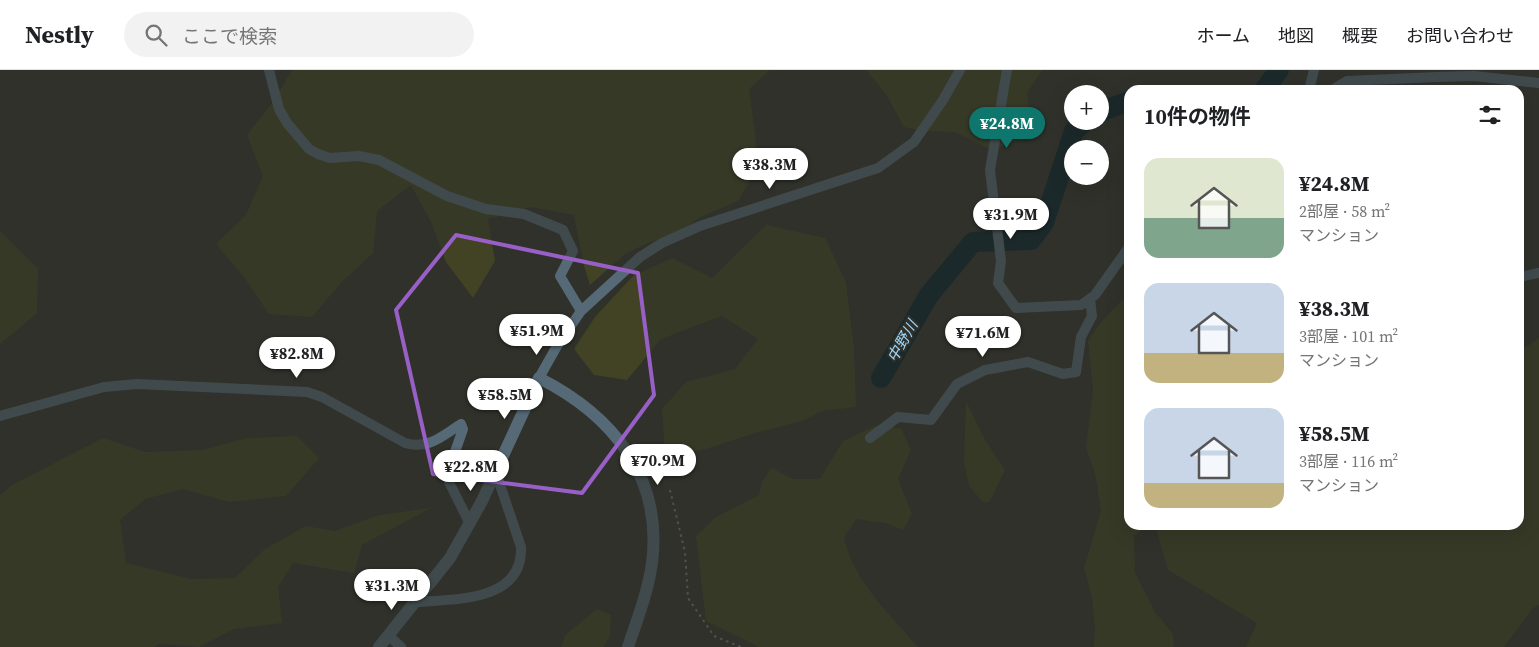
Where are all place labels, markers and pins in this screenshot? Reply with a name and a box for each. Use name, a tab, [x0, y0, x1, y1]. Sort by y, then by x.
pin: ¥24.8M	[966, 106, 1048, 149]
pin: ¥38.3M	[729, 148, 811, 190]
pin: ¥31.9M	[970, 198, 1052, 240]
pin: ¥51.9M	[496, 314, 578, 356]
pin: ¥71.6M	[942, 316, 1024, 358]
pin: ¥82.8M	[256, 336, 338, 379]
pin: ¥58.5M	[464, 378, 546, 420]
pin: ¥70.9M	[617, 444, 699, 486]
pin: ¥22.8M	[430, 450, 512, 492]
pin: ¥31.3M	[351, 568, 433, 611]

